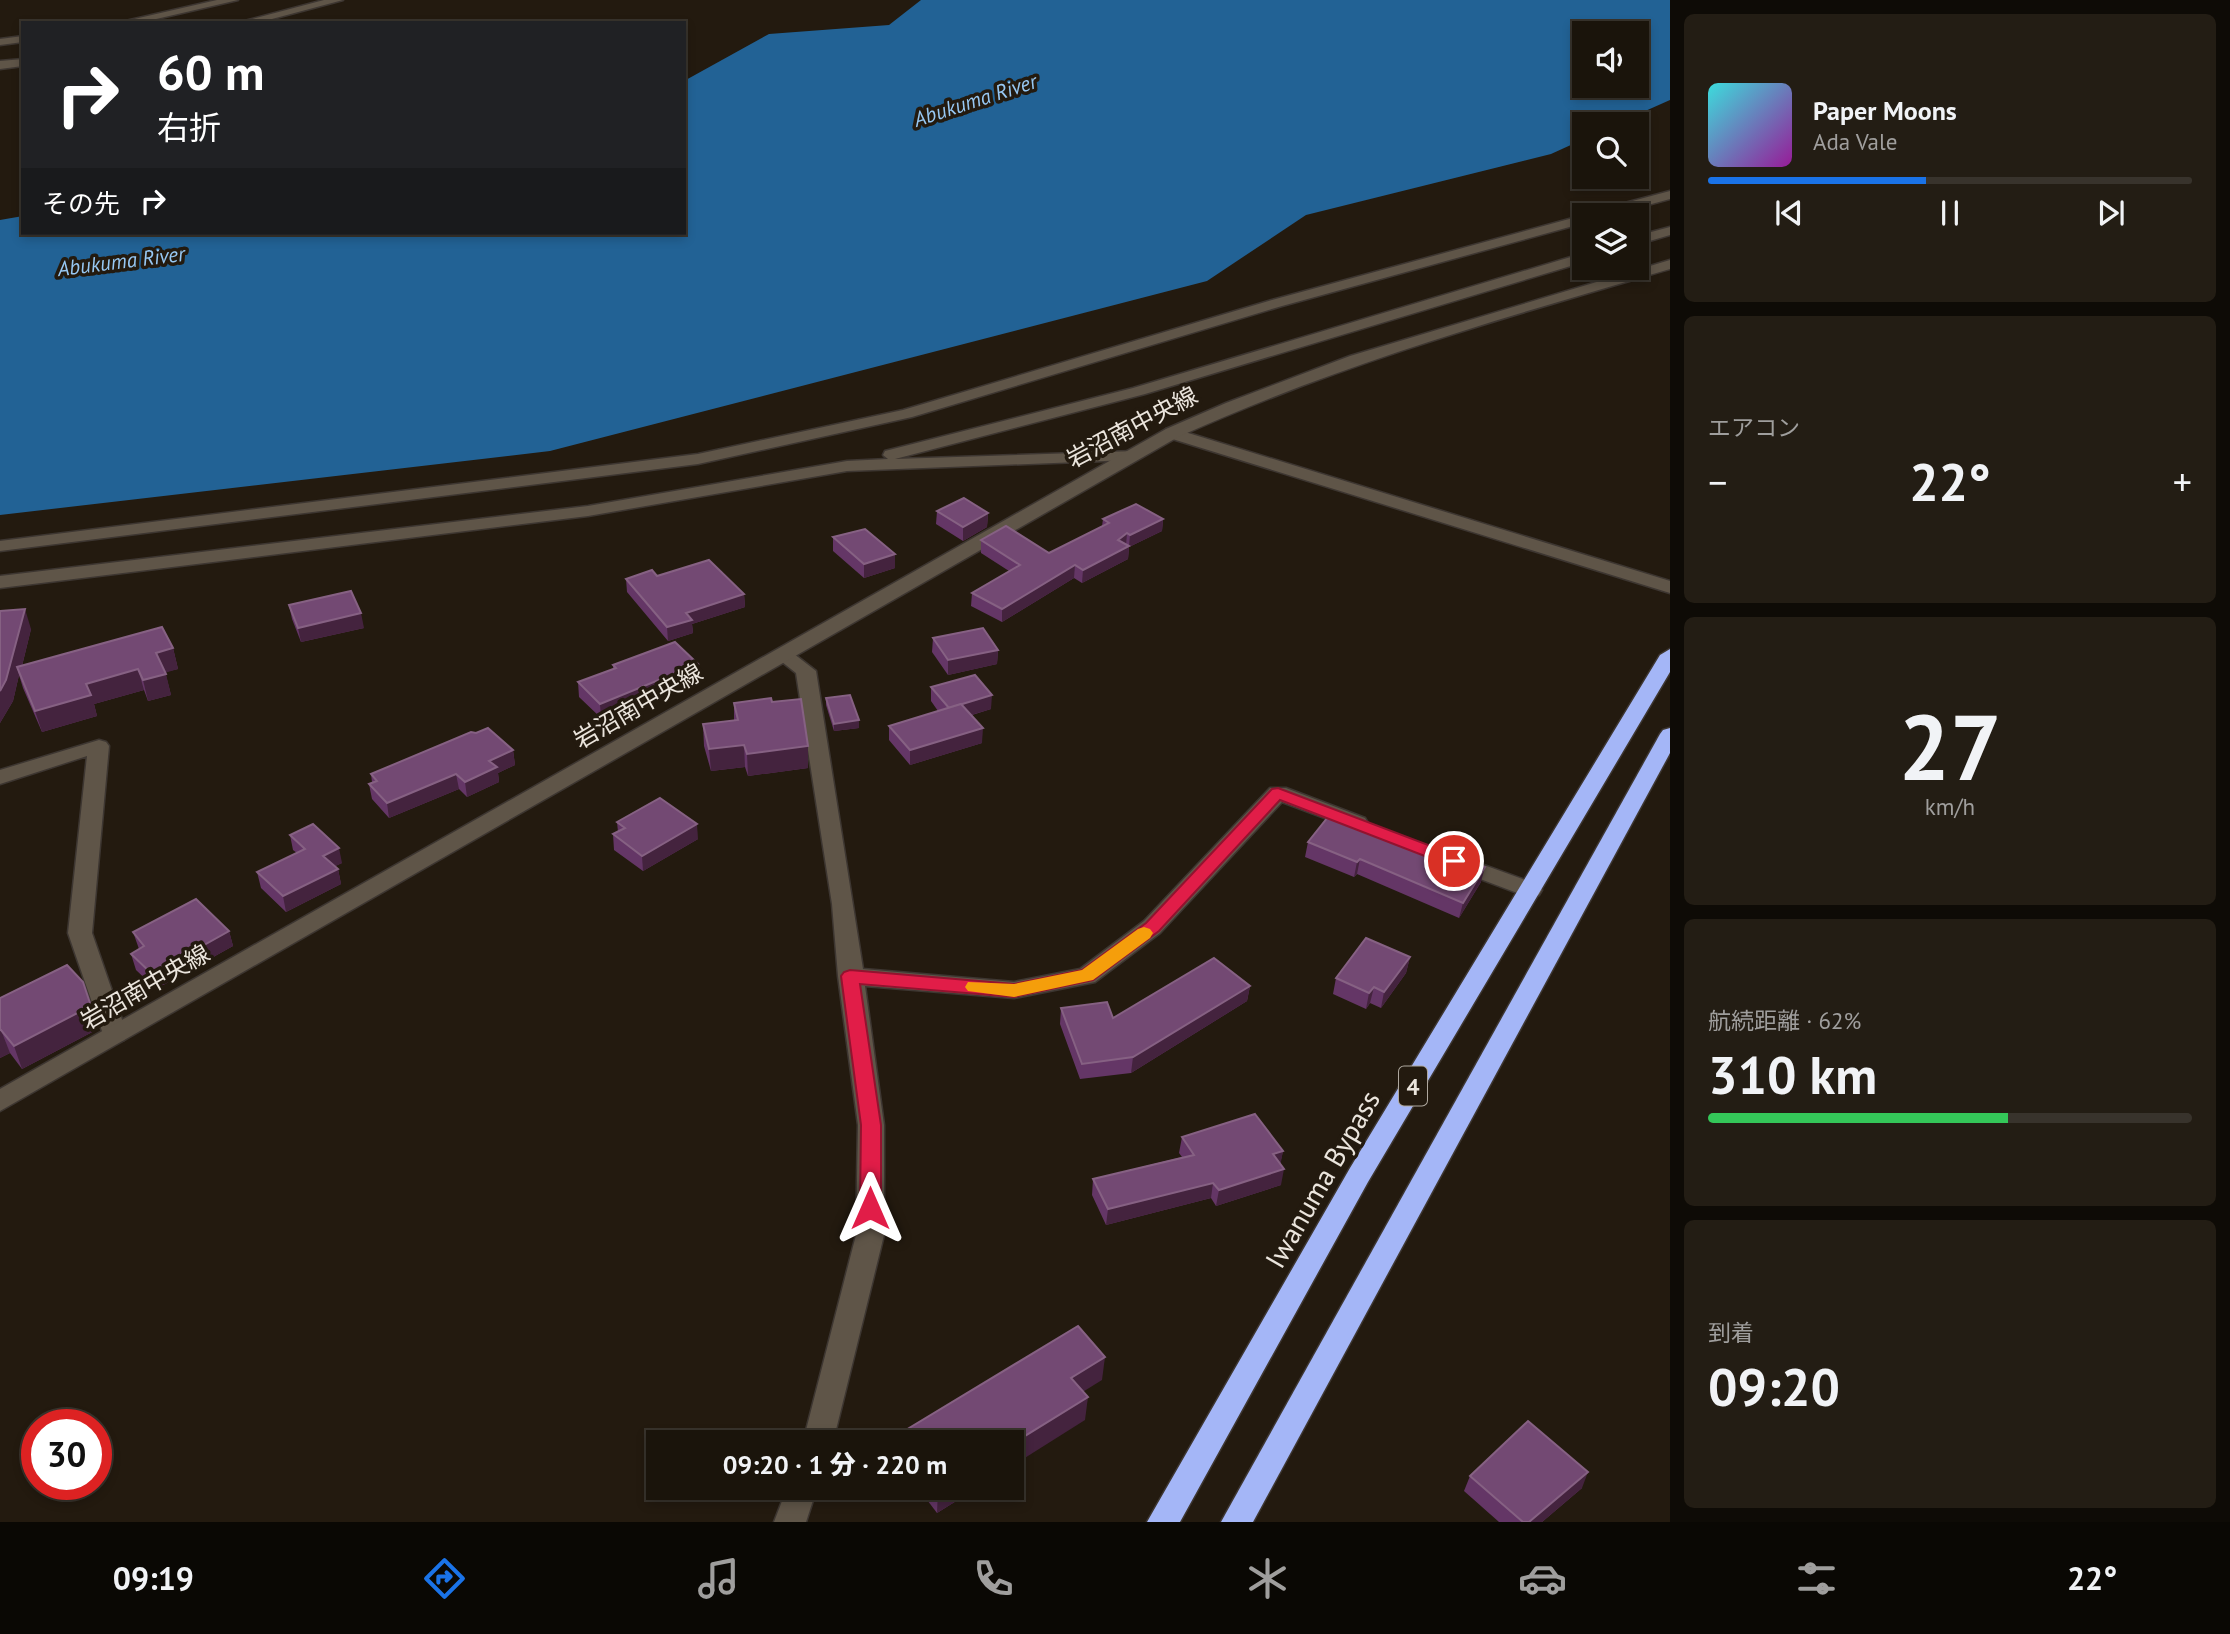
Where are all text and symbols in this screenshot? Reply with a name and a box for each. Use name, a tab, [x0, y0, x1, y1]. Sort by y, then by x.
map controls	[1572, 21, 1649, 280]
button: sound	[1572, 21, 1649, 98]
text: 60 m	[157, 40, 264, 104]
icon: right	[42, 49, 133, 140]
water label: Abukuma River	[909, 67, 1042, 133]
text: Paper Moons	[1813, 94, 1957, 127]
text: 右折	[157, 106, 221, 148]
button: search	[1572, 112, 1649, 189]
text: Ada Vale	[1813, 127, 1897, 156]
icon: right	[134, 182, 172, 220]
text: その先	[42, 187, 120, 220]
icon: previous	[1770, 194, 1808, 232]
icon: pause	[1931, 194, 1969, 232]
icon: next	[2092, 194, 2130, 232]
button: layers	[1572, 203, 1649, 280]
water label: Abukuma River	[55, 240, 188, 282]
street label: 岩沼南中央線	[1061, 380, 1203, 474]
text: エアコン	[1708, 413, 1800, 442]
text: 22°	[1909, 448, 1991, 515]
text: −	[1708, 457, 1727, 506]
text: +	[2173, 457, 2192, 506]
street label: 岩沼南中央線	[568, 657, 708, 755]
text: 27	[1898, 687, 2002, 805]
text: km/h	[1925, 792, 1975, 821]
pin	[1424, 831, 1484, 891]
icon: arrive	[1435, 842, 1473, 880]
street label: 岩沼南中央線	[75, 938, 215, 1036]
text: 航続距離 · 62%	[1708, 1006, 1861, 1035]
text: 310 km	[1708, 1041, 1877, 1108]
road number: 4	[1399, 1066, 1427, 1106]
street label: Iwanuma Bypass	[1256, 1084, 1388, 1274]
position arrow	[833, 1171, 907, 1245]
text: 到着	[1708, 1318, 1754, 1347]
text: 09:20	[1708, 1353, 1840, 1420]
speed limit sign: 30	[21, 1409, 112, 1500]
text: 09:20 · 1 分 · 220 m	[723, 1448, 947, 1481]
icon: directions	[420, 1554, 469, 1603]
icon: music	[694, 1554, 743, 1603]
icon: phone	[969, 1554, 1018, 1603]
icon: climate	[1243, 1554, 1292, 1603]
icon: car	[1518, 1554, 1567, 1603]
icon: filters	[1792, 1554, 1841, 1603]
text: 09:19	[113, 1557, 194, 1599]
text: 22°	[2067, 1557, 2117, 1599]

